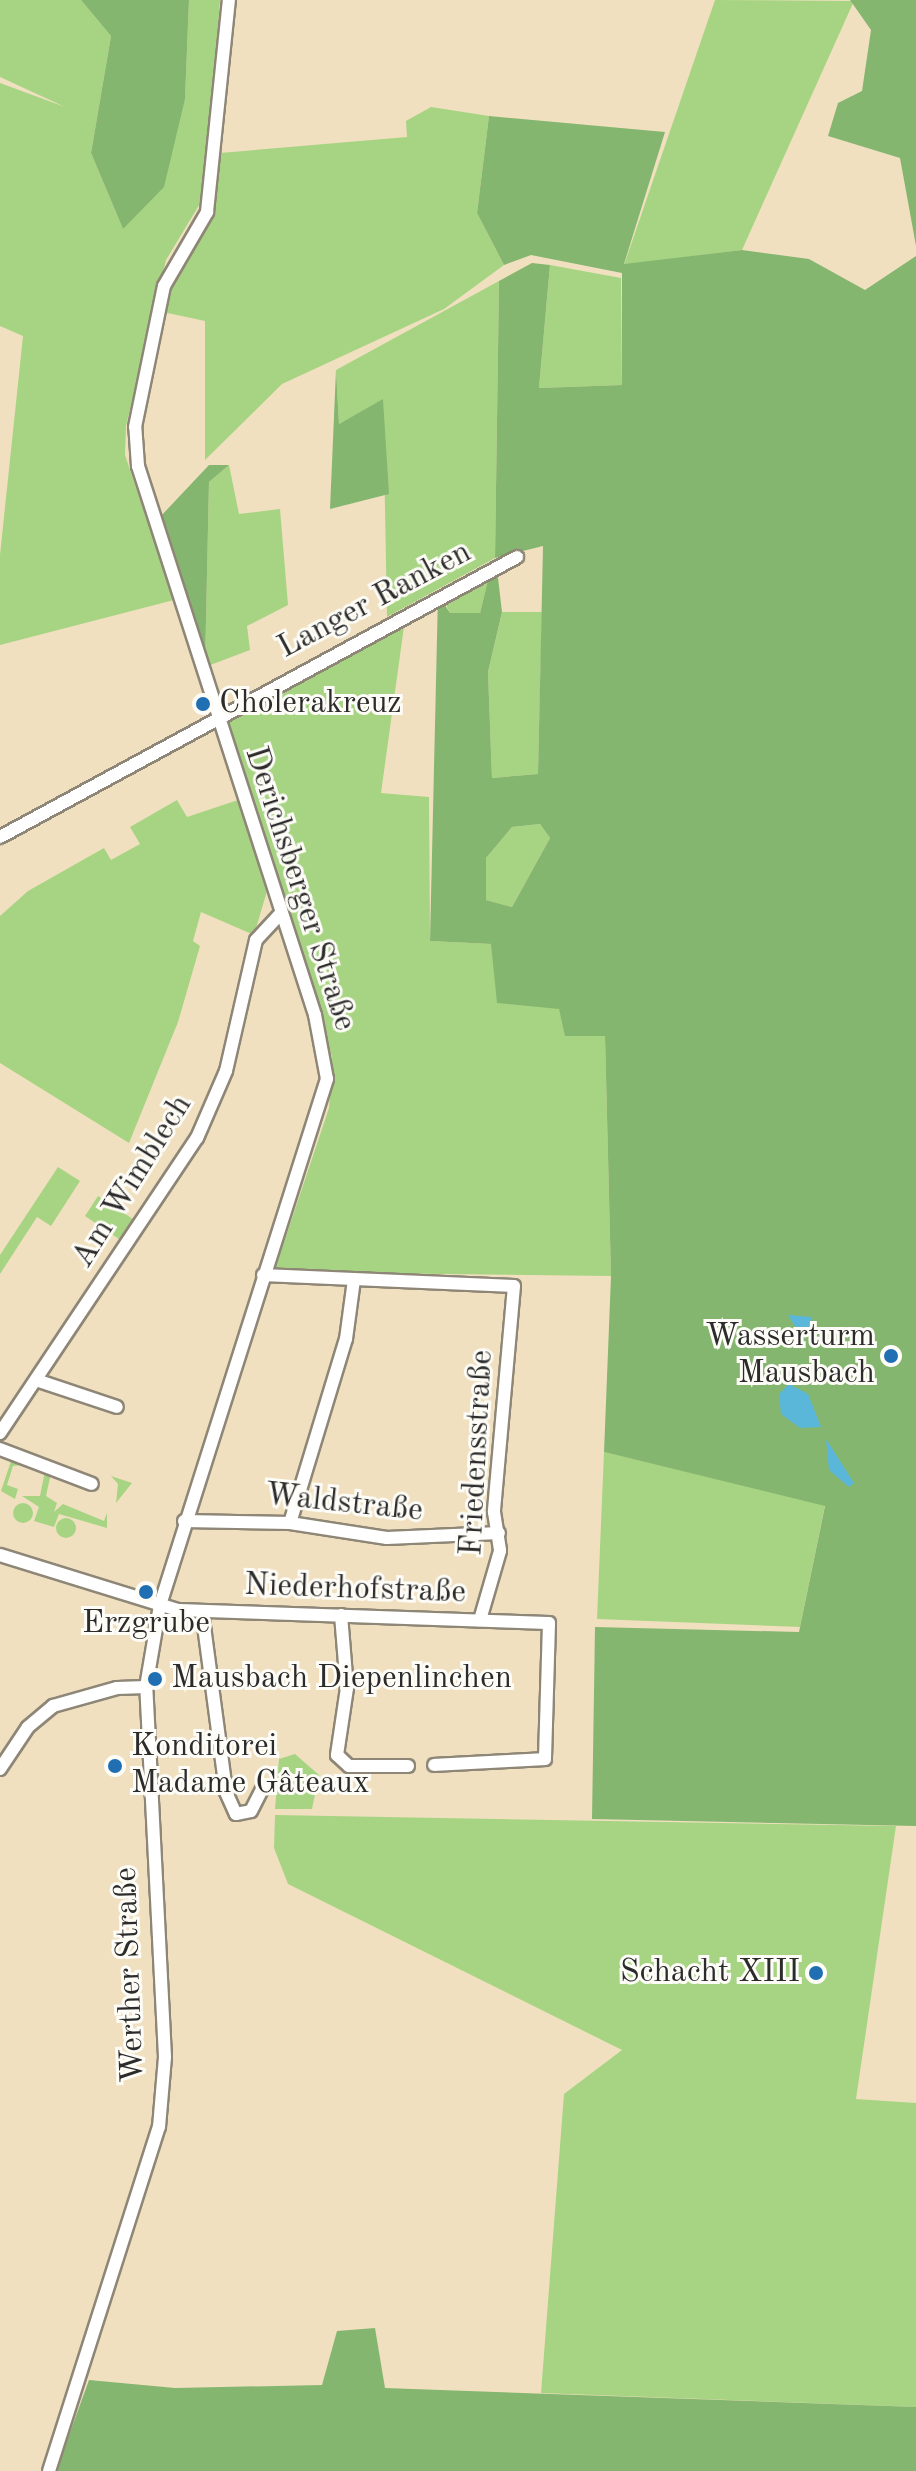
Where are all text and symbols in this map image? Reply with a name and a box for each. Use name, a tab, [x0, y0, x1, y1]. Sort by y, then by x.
street label: Langer Ranken	[272, 534, 478, 668]
place label: Cholerakreuz	[219, 685, 402, 723]
marker: Cholerakreuz	[194, 695, 212, 713]
street label: Derichsberger Straße	[235, 742, 363, 1036]
street label: Am Wimblech	[65, 1088, 201, 1276]
place label: Wasserturm Mausbach	[705, 1319, 875, 1394]
marker: Wasserturm Mausbach	[882, 1347, 900, 1365]
street label: Friedensstraße	[453, 1349, 503, 1557]
street label: Waldstraße	[263, 1477, 425, 1531]
street label: Niederhofstraße	[243, 1567, 467, 1613]
marker: Erzgrube	[137, 1583, 155, 1601]
place label: Erzgrube	[82, 1605, 210, 1643]
place label: Mausbach Diepenlinchen	[171, 1660, 512, 1698]
marker: Mausbach Diepenlinchen	[146, 1670, 164, 1688]
place label: Konditorei Madame Gâteaux	[131, 1729, 370, 1804]
marker: Konditorei Madame Gâteaux	[106, 1757, 124, 1775]
street label: Werther Straße	[108, 1866, 154, 2084]
place label: Schacht XIII	[620, 1954, 800, 1992]
marker: Schacht XIII	[807, 1964, 825, 1982]

